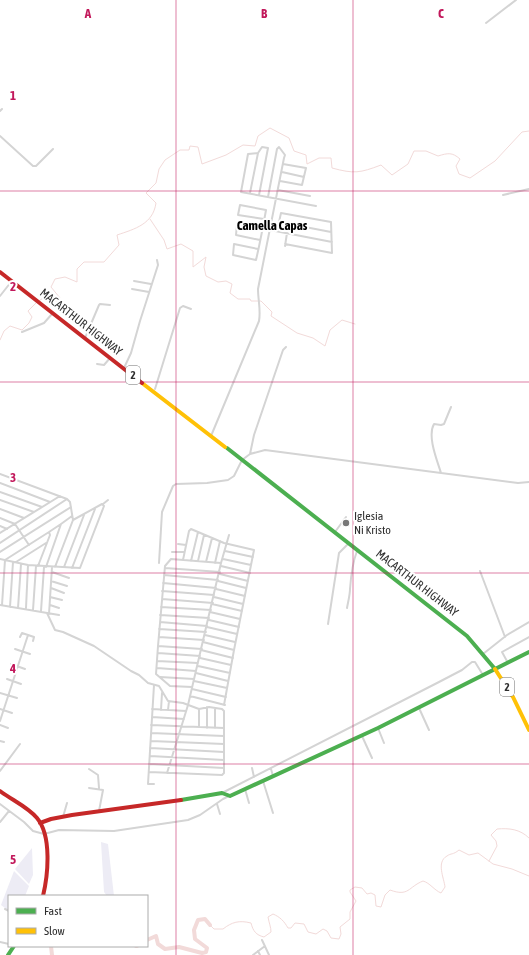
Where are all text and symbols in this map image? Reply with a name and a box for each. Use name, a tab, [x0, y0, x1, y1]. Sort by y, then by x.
text: A	[84, 6, 92, 21]
text: B	[261, 6, 268, 21]
text: C	[438, 6, 444, 21]
text: 1	[10, 88, 16, 103]
district label: Camella Capas	[237, 218, 308, 233]
text: 2	[10, 279, 16, 294]
street label: MACARTHUR HIGHWAY	[37, 286, 125, 359]
road number: 2	[126, 366, 140, 384]
text: 3	[10, 470, 16, 485]
place label: Iglesia Ni Kristo	[354, 509, 391, 537]
marker: Iglesia Ni Kristo	[341, 518, 351, 528]
street label: MACARTHUR HIGHWAY	[373, 547, 461, 620]
text: 4	[9, 661, 16, 676]
road number: 2	[500, 678, 514, 696]
text: 5	[10, 852, 16, 867]
legend	[8, 895, 148, 947]
text: Fast	[44, 904, 62, 918]
text: Slow	[44, 924, 65, 938]

